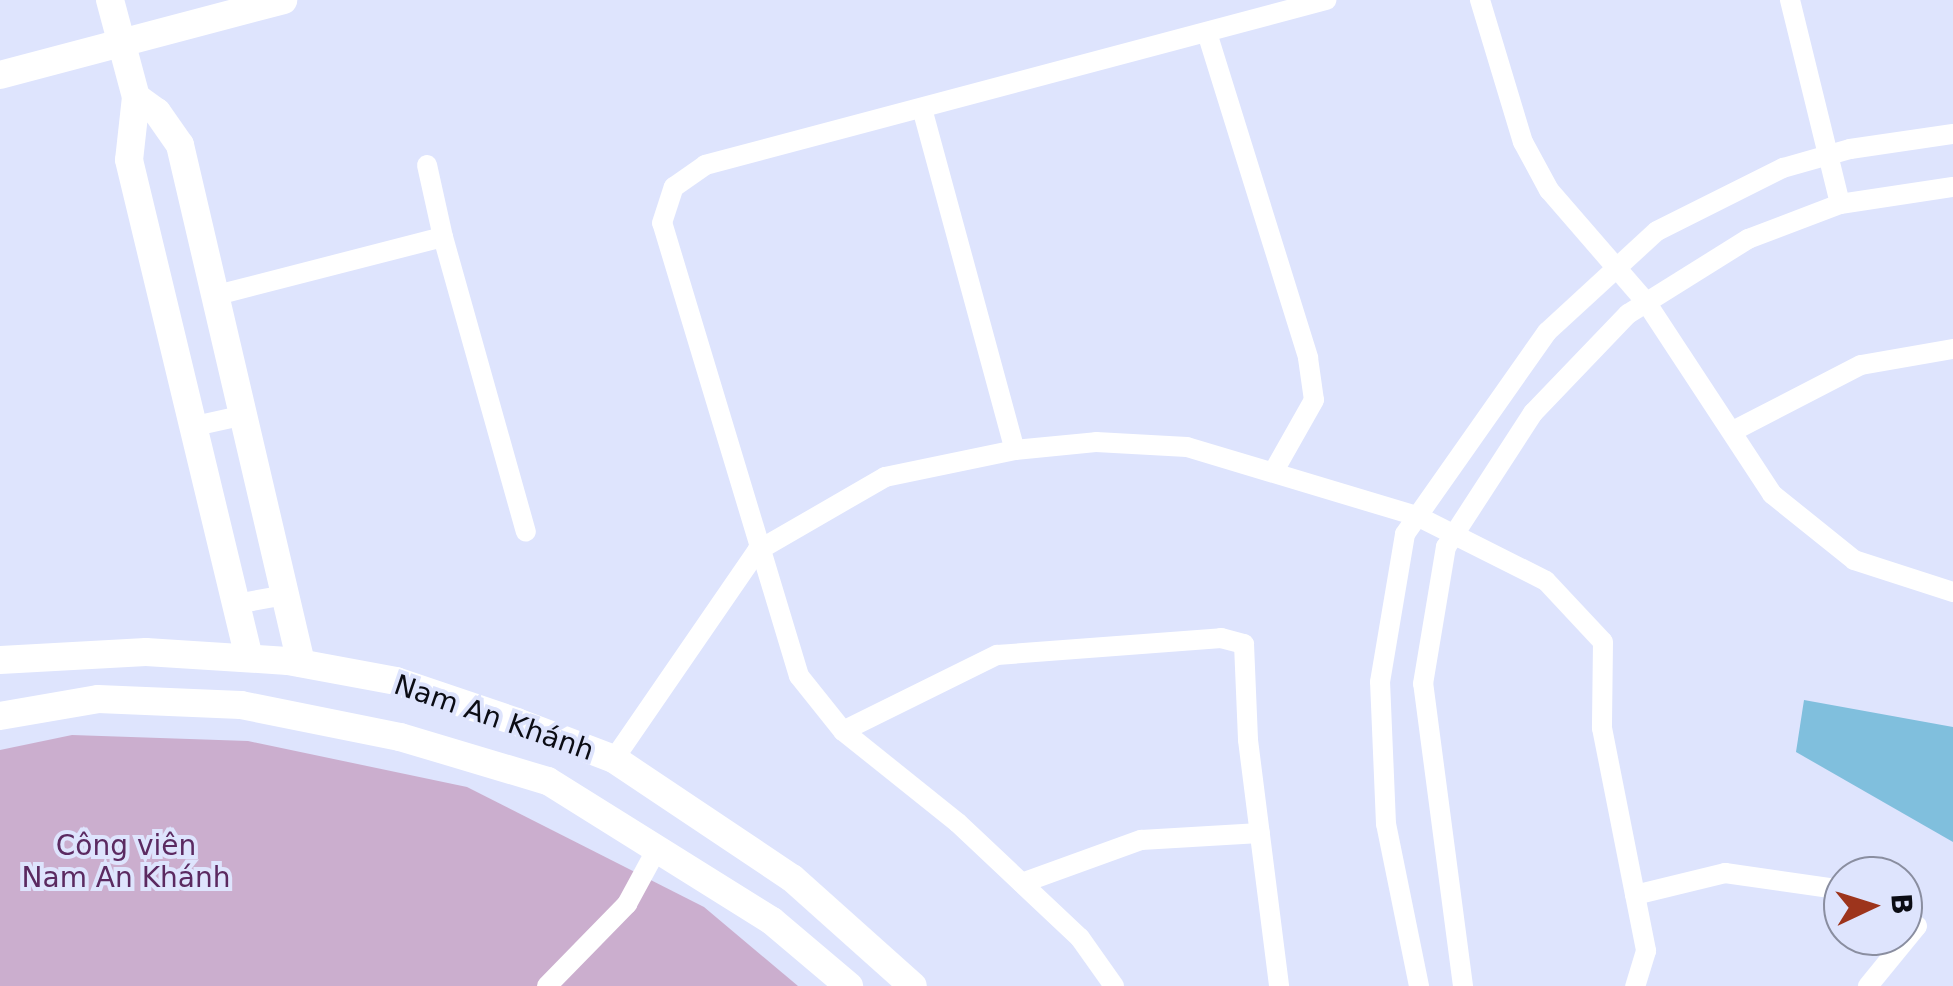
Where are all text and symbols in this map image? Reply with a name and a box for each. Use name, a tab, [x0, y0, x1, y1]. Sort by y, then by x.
street label: Nam An Khánh	[390, 668, 598, 768]
park label: Công viên Nam An Khánh	[22, 829, 230, 895]
north arrow	[1823, 856, 1923, 956]
text: B	[1884, 892, 1919, 916]

